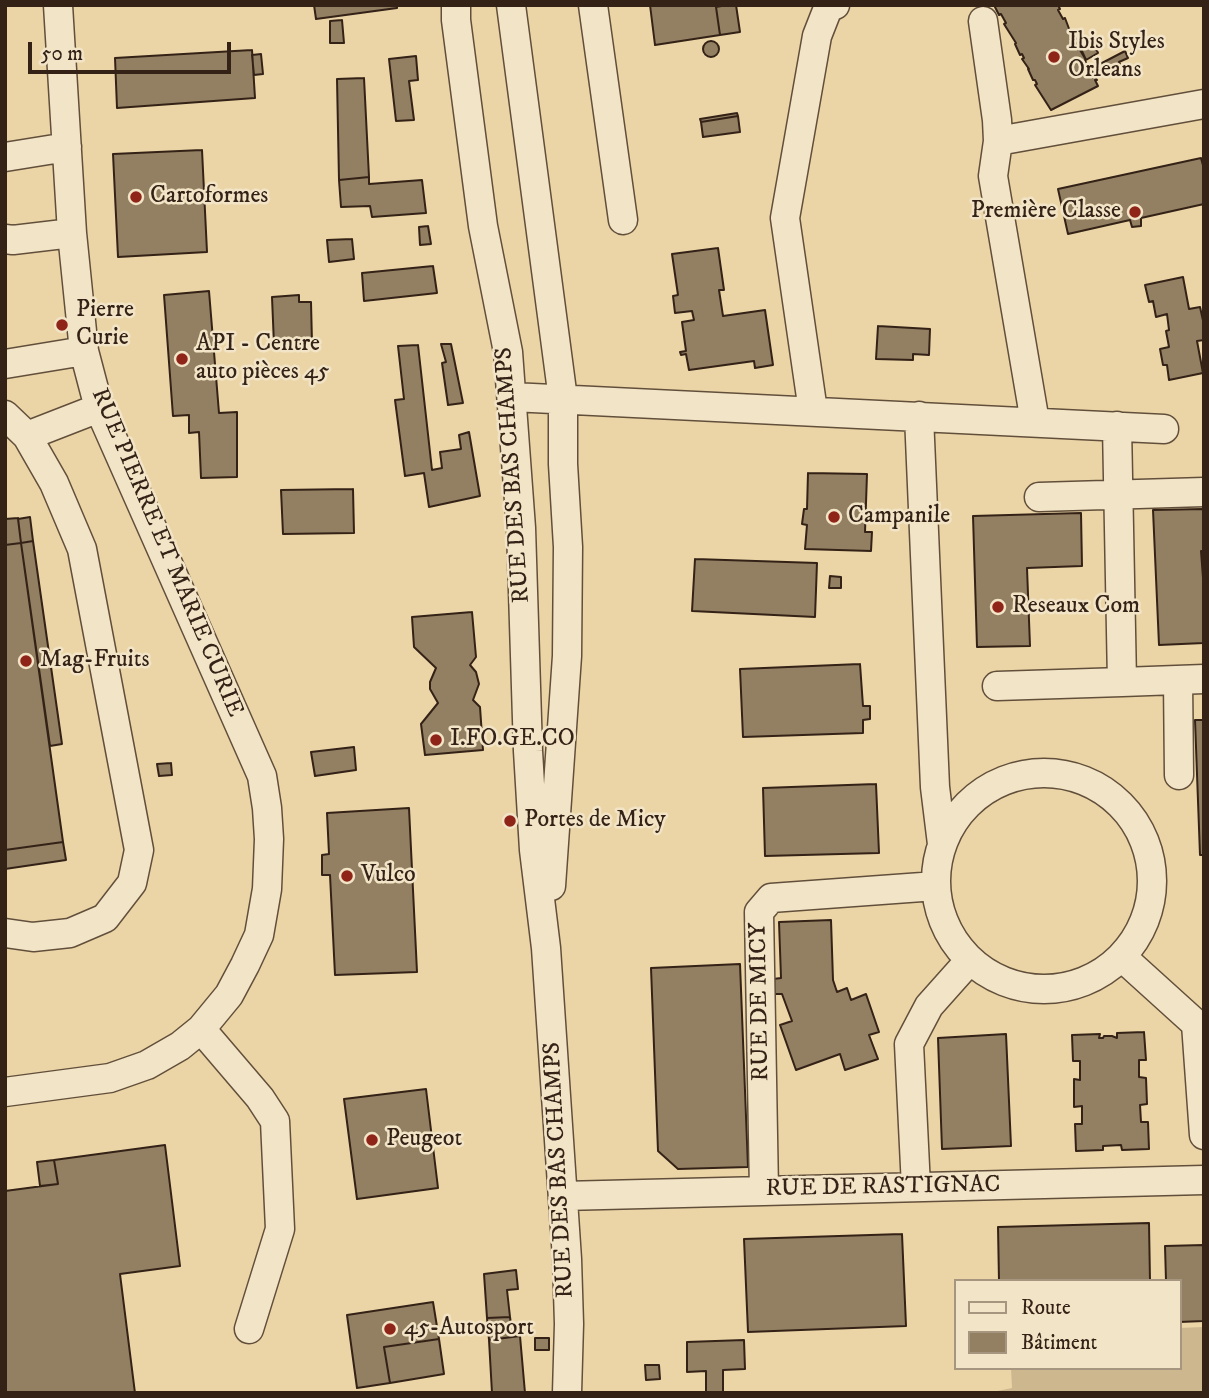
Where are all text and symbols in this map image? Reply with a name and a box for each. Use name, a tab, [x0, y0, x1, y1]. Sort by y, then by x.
scale bar	[32, 28, 234, 72]
place label: Ibis Styles Orleans	[1068, 29, 1165, 85]
text: 50 m	[41, 41, 83, 67]
marker: Ibis Styles Orleans	[1046, 49, 1062, 65]
place label: Cartoformes	[150, 183, 268, 211]
marker: Cartoformes	[128, 189, 144, 205]
place label: Première Classe	[971, 198, 1121, 226]
marker: Première Classe	[1127, 204, 1143, 220]
place label: Pierre Curie	[76, 297, 134, 353]
marker: Pierre Curie	[54, 317, 70, 333]
place label: API - Centre auto pièces 45	[196, 331, 329, 387]
street label: RUE DES BAS CHAMPS	[491, 346, 537, 604]
marker: API - Centre auto pièces 45	[174, 351, 190, 367]
street label: RUE PIERRE ET MARIE CURIE	[84, 384, 248, 722]
place label: Campanile	[848, 503, 950, 531]
marker: Campanile	[826, 509, 842, 525]
place label: Reseaux Com	[1012, 593, 1140, 621]
marker: Reseaux Com	[990, 599, 1006, 615]
place label: Mag-Fruits	[40, 647, 149, 675]
marker: Mag-Fruits	[18, 653, 34, 669]
place label: I.FO.GE.CO	[450, 726, 575, 754]
marker: I.FO.GE.CO	[428, 732, 444, 748]
place label: Portes de Micy	[524, 807, 666, 835]
marker: Portes de Micy	[502, 813, 518, 829]
place label: Vulco	[361, 862, 416, 890]
marker: Vulco	[339, 868, 355, 884]
street label: RUE DE MICY	[745, 922, 777, 1082]
street label: RUE DES BAS CHAMPS	[539, 1041, 581, 1299]
place label: Peugeot	[386, 1126, 462, 1154]
marker: Peugeot	[364, 1132, 380, 1148]
street label: RUE DE RASTIGNAC	[765, 1172, 1001, 1204]
legend	[954, 1279, 1181, 1370]
text: Route	[1021, 1295, 1071, 1321]
place label: 45-Autosport	[404, 1315, 534, 1343]
marker: 45-Autosport	[382, 1321, 398, 1337]
text: Bâtiment	[1021, 1330, 1097, 1356]

